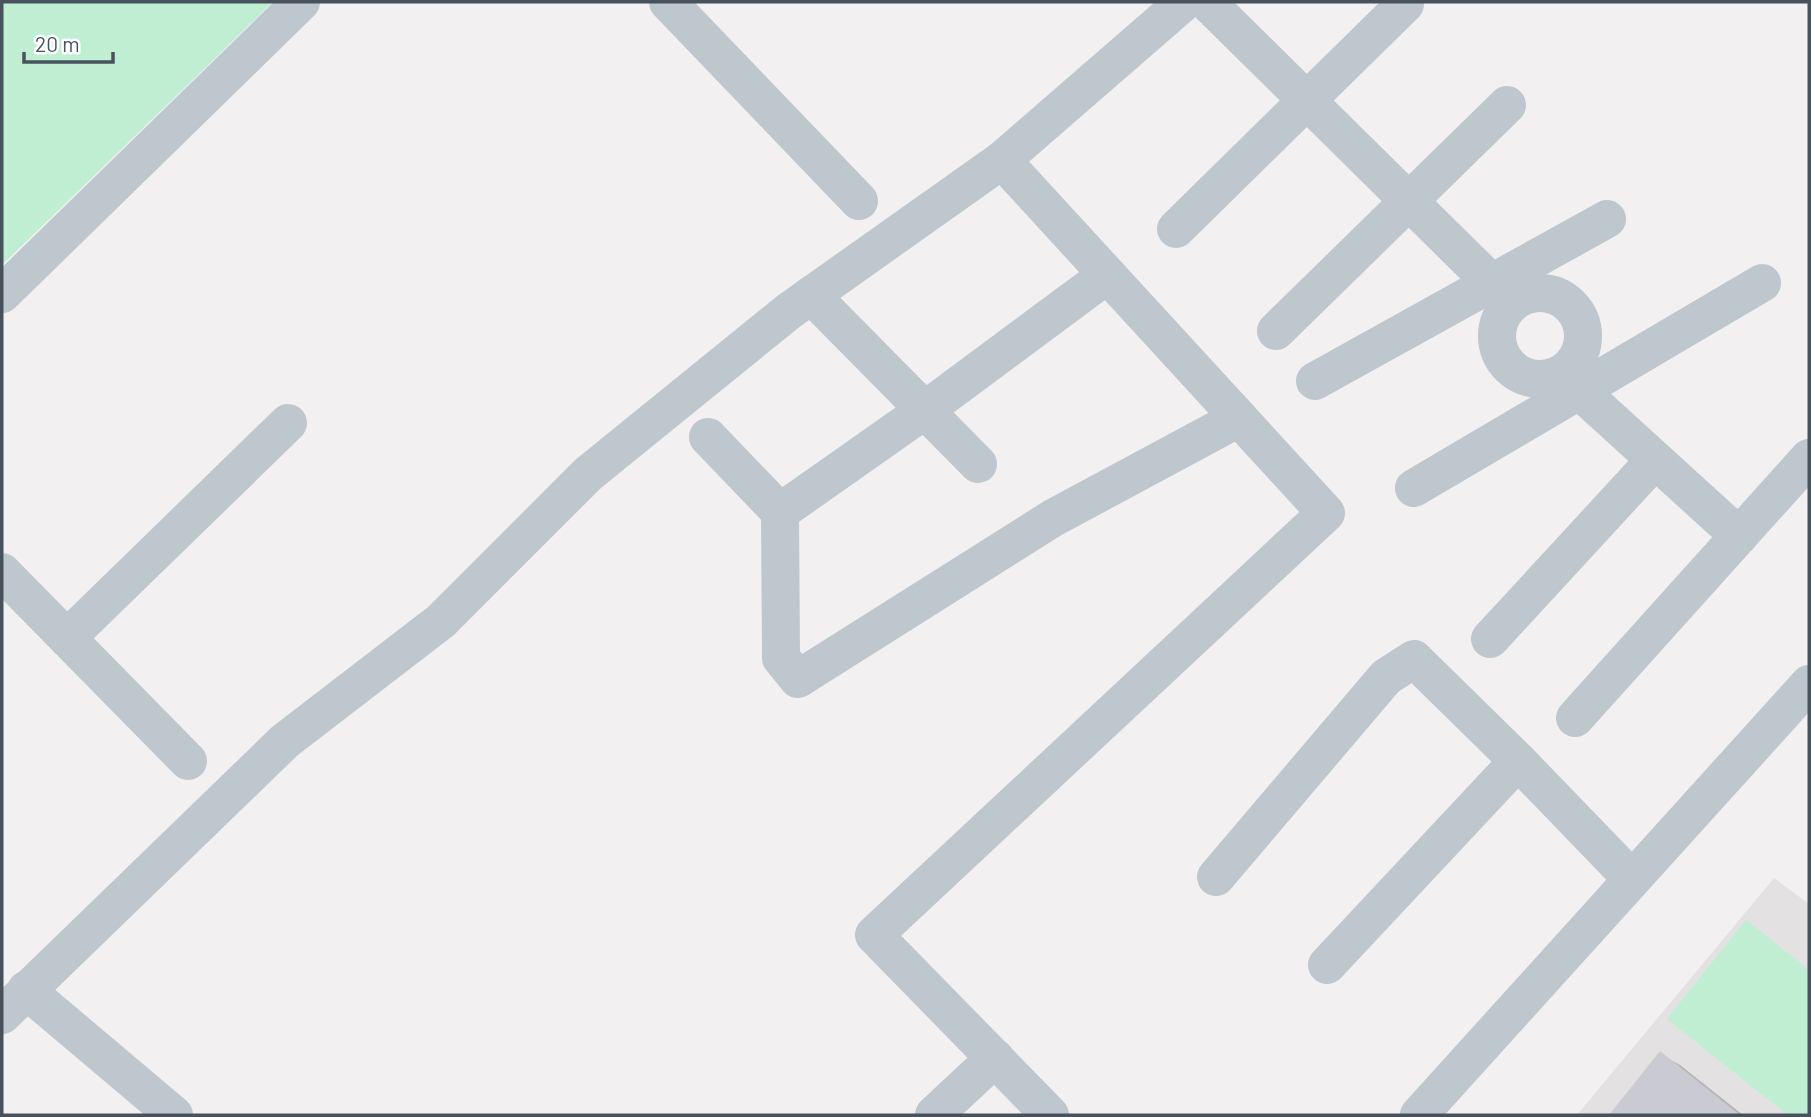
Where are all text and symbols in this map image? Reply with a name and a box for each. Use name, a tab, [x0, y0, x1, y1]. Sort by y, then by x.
scale bar	[24, 21, 114, 65]
text: 20 m	[35, 31, 80, 56]

